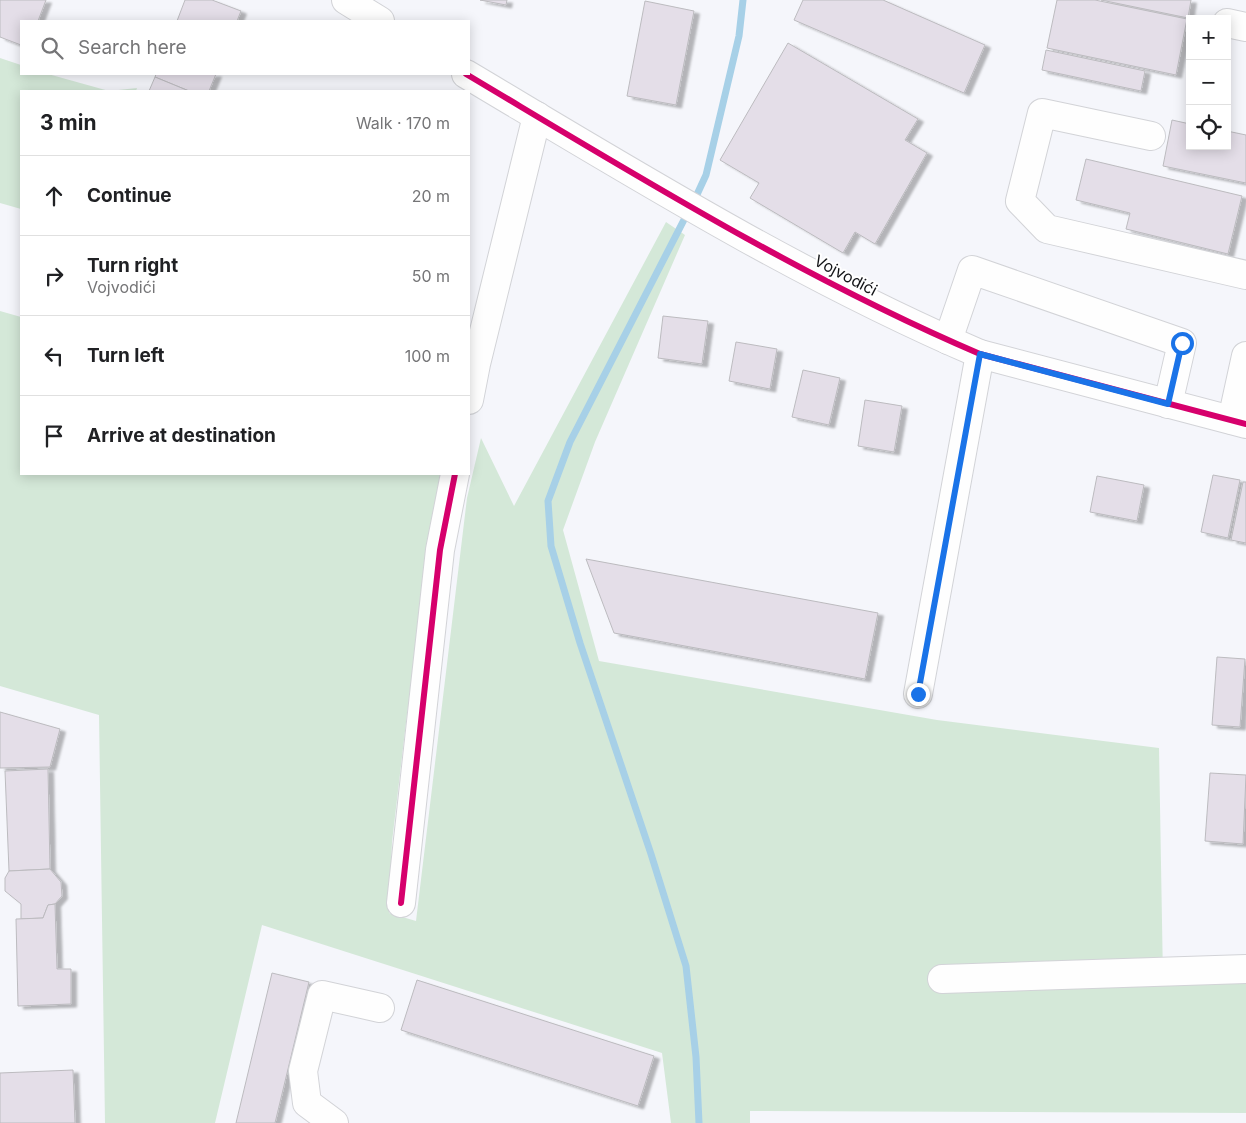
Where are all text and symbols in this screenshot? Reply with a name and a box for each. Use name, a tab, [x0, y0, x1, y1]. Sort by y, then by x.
map controls	[1186, 15, 1231, 150]
button: +	[1186, 15, 1231, 60]
search box	[20, 20, 470, 75]
icon: search	[38, 34, 66, 62]
text: Search here	[78, 36, 187, 59]
button: −	[1186, 60, 1231, 105]
button: locate	[1186, 105, 1231, 150]
text: 3 min	[40, 110, 96, 135]
text: Walk · 170 m	[356, 113, 450, 133]
icon: ahead	[40, 182, 68, 210]
text: Continue	[87, 184, 172, 207]
text: 20 m	[412, 186, 450, 206]
street label: Vojvodići	[811, 250, 881, 300]
text: Turn right	[87, 254, 178, 277]
icon: right	[40, 262, 68, 290]
text: 50 m	[412, 266, 450, 286]
text: Vojvodići	[87, 277, 156, 297]
route start	[1171, 332, 1194, 355]
icon: left	[40, 342, 68, 370]
text: Turn left	[87, 344, 165, 367]
text: 100 m	[405, 346, 450, 366]
icon: arrive	[40, 422, 68, 450]
text: Arrive at destination	[87, 424, 276, 447]
route end	[907, 683, 930, 706]

